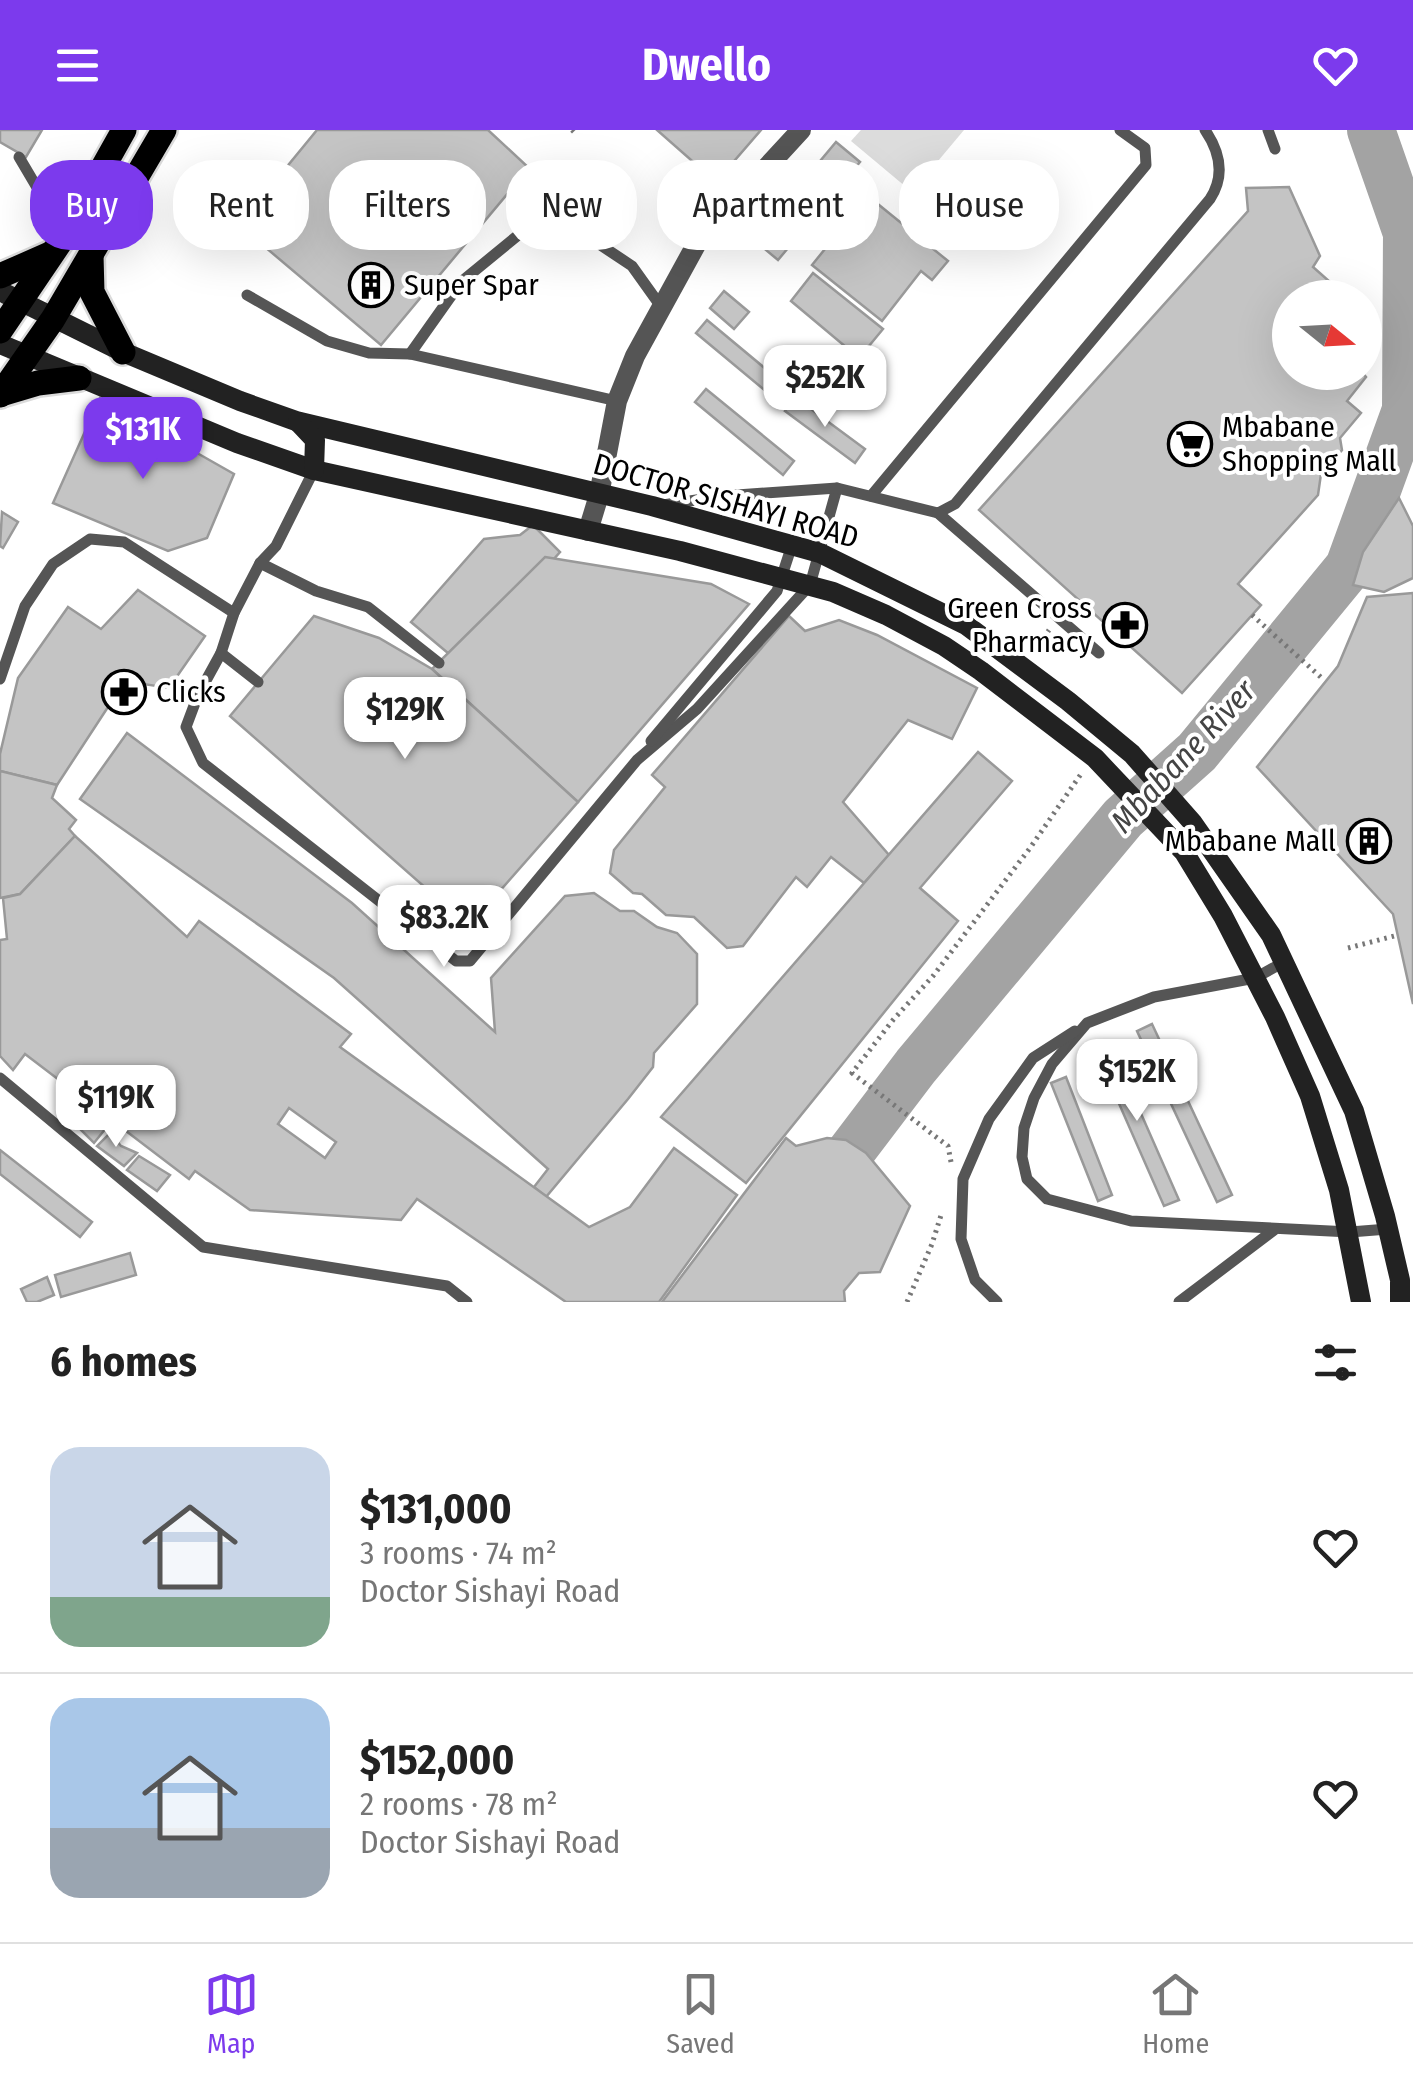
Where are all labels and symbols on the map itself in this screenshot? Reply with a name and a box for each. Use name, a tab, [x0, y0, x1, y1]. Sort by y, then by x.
building icon: Super Spar	[348, 262, 394, 308]
place label: Super Spar	[404, 267, 539, 303]
north arrow	[1272, 280, 1382, 390]
pin: $252K	[755, 345, 895, 430]
pin: $131K	[73, 397, 213, 482]
place label: Mbabane Shopping Mall	[1222, 409, 1397, 479]
supermarket icon: Mbabane Shopping Mall	[1167, 421, 1213, 467]
street label: DOCTOR SISHAYI ROAD	[589, 446, 863, 556]
place label: Green Cross Pharmacy	[947, 590, 1093, 660]
pharmacy icon: Green Cross Pharmacy	[1102, 602, 1148, 648]
pharmacy icon: Clicks	[101, 669, 147, 715]
water label: Mbabane River	[1103, 671, 1264, 840]
place label: Clicks	[156, 674, 226, 710]
pin: $129K	[335, 677, 475, 762]
building icon: Mbabane Mall	[1346, 818, 1392, 864]
place label: Mbabane Mall	[1165, 823, 1336, 859]
pin: $83.2K	[363, 885, 525, 970]
pin: $152K	[1067, 1039, 1207, 1124]
pin: $119K	[46, 1065, 186, 1150]

